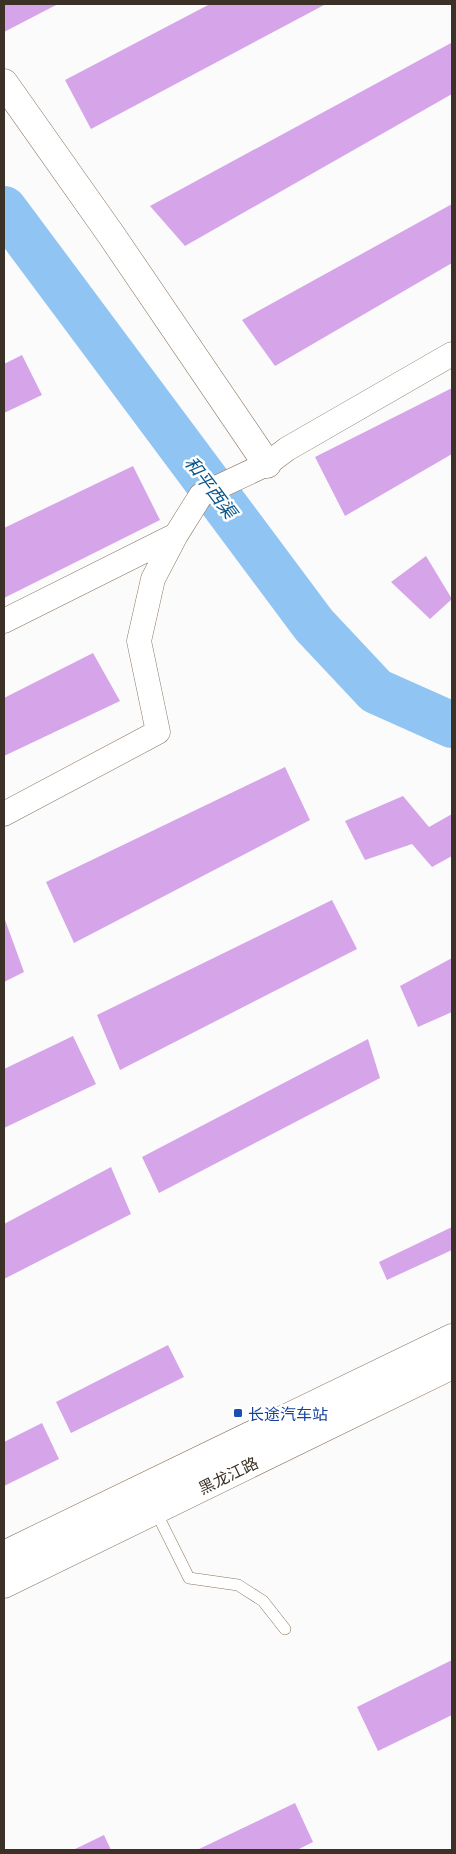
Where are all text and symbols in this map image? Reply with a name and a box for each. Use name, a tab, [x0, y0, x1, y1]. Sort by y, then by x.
water label: 和平西渠	[180, 451, 244, 525]
place label: 长途汽车站	[248, 1403, 328, 1424]
marker: 长途汽车站	[232, 1407, 244, 1419]
street label: 黑龙江路	[195, 1452, 261, 1498]

